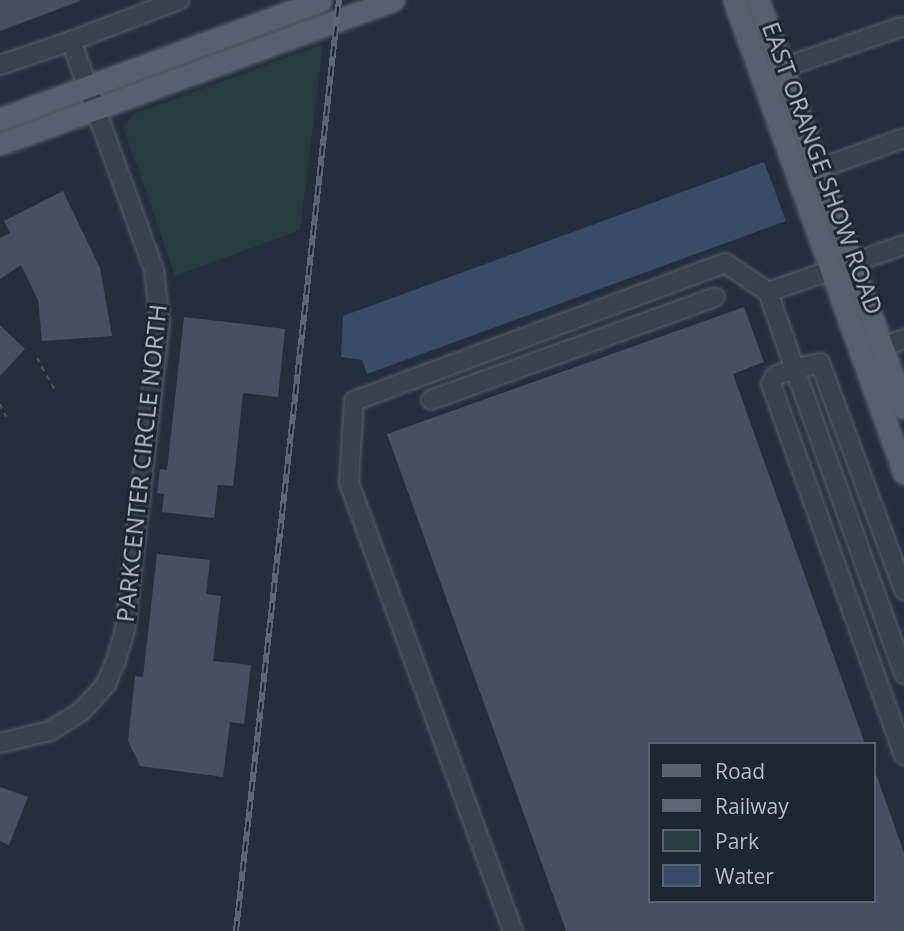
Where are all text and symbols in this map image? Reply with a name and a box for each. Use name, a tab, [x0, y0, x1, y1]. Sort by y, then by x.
street label: EAST ORANGE SHOW ROAD	[757, 18, 889, 318]
street label: PARKCENTER CIRCLE NORTH	[110, 303, 172, 623]
legend	[648, 742, 876, 903]
text: Road	[715, 757, 765, 785]
text: Railway	[715, 792, 789, 820]
text: Park	[715, 827, 759, 855]
text: Water	[715, 862, 774, 890]

